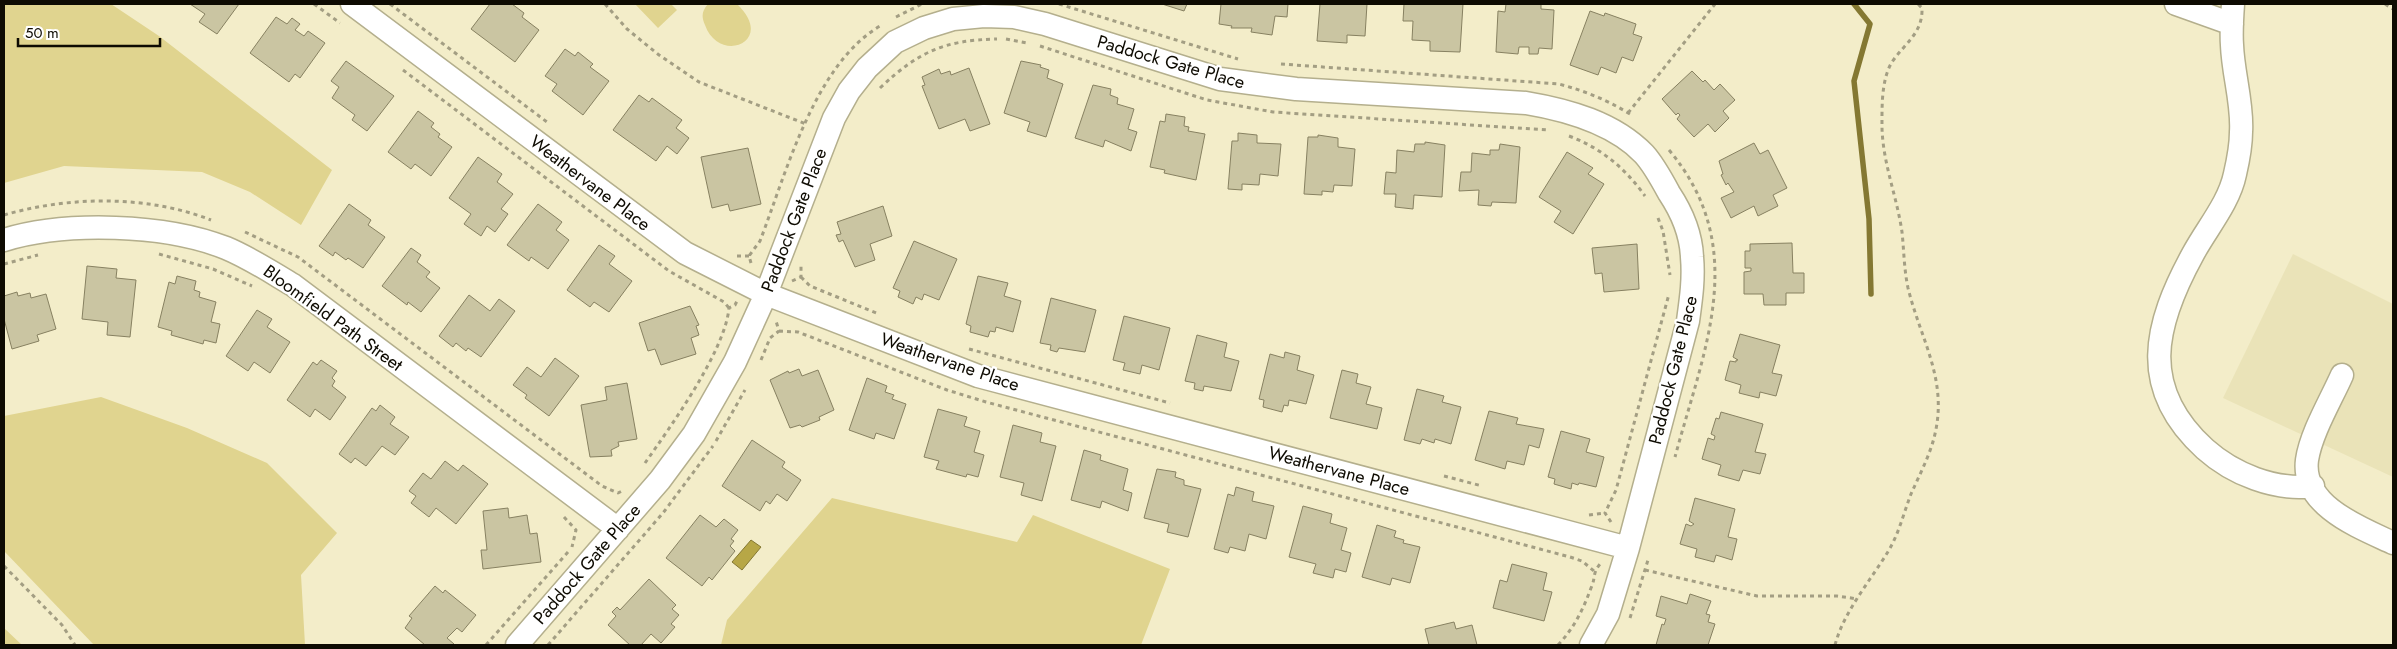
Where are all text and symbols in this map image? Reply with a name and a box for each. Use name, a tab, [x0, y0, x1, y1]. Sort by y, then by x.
scale bar	[18, 15, 160, 47]
text: 50 m	[25, 22, 59, 44]
street label: Paddock Gate Place	[1094, 29, 1248, 95]
street label: Weathervane Place	[524, 129, 656, 237]
street label: Paddock Gate Place	[755, 144, 833, 296]
street label: Bloomfield Path Street	[258, 258, 409, 378]
street label: Paddock Gate Place	[1642, 293, 1704, 447]
street label: Weathervane Place	[877, 326, 1023, 398]
street label: Weathervane Place	[1265, 440, 1413, 502]
street label: Paddock Gate Place	[527, 498, 647, 630]

